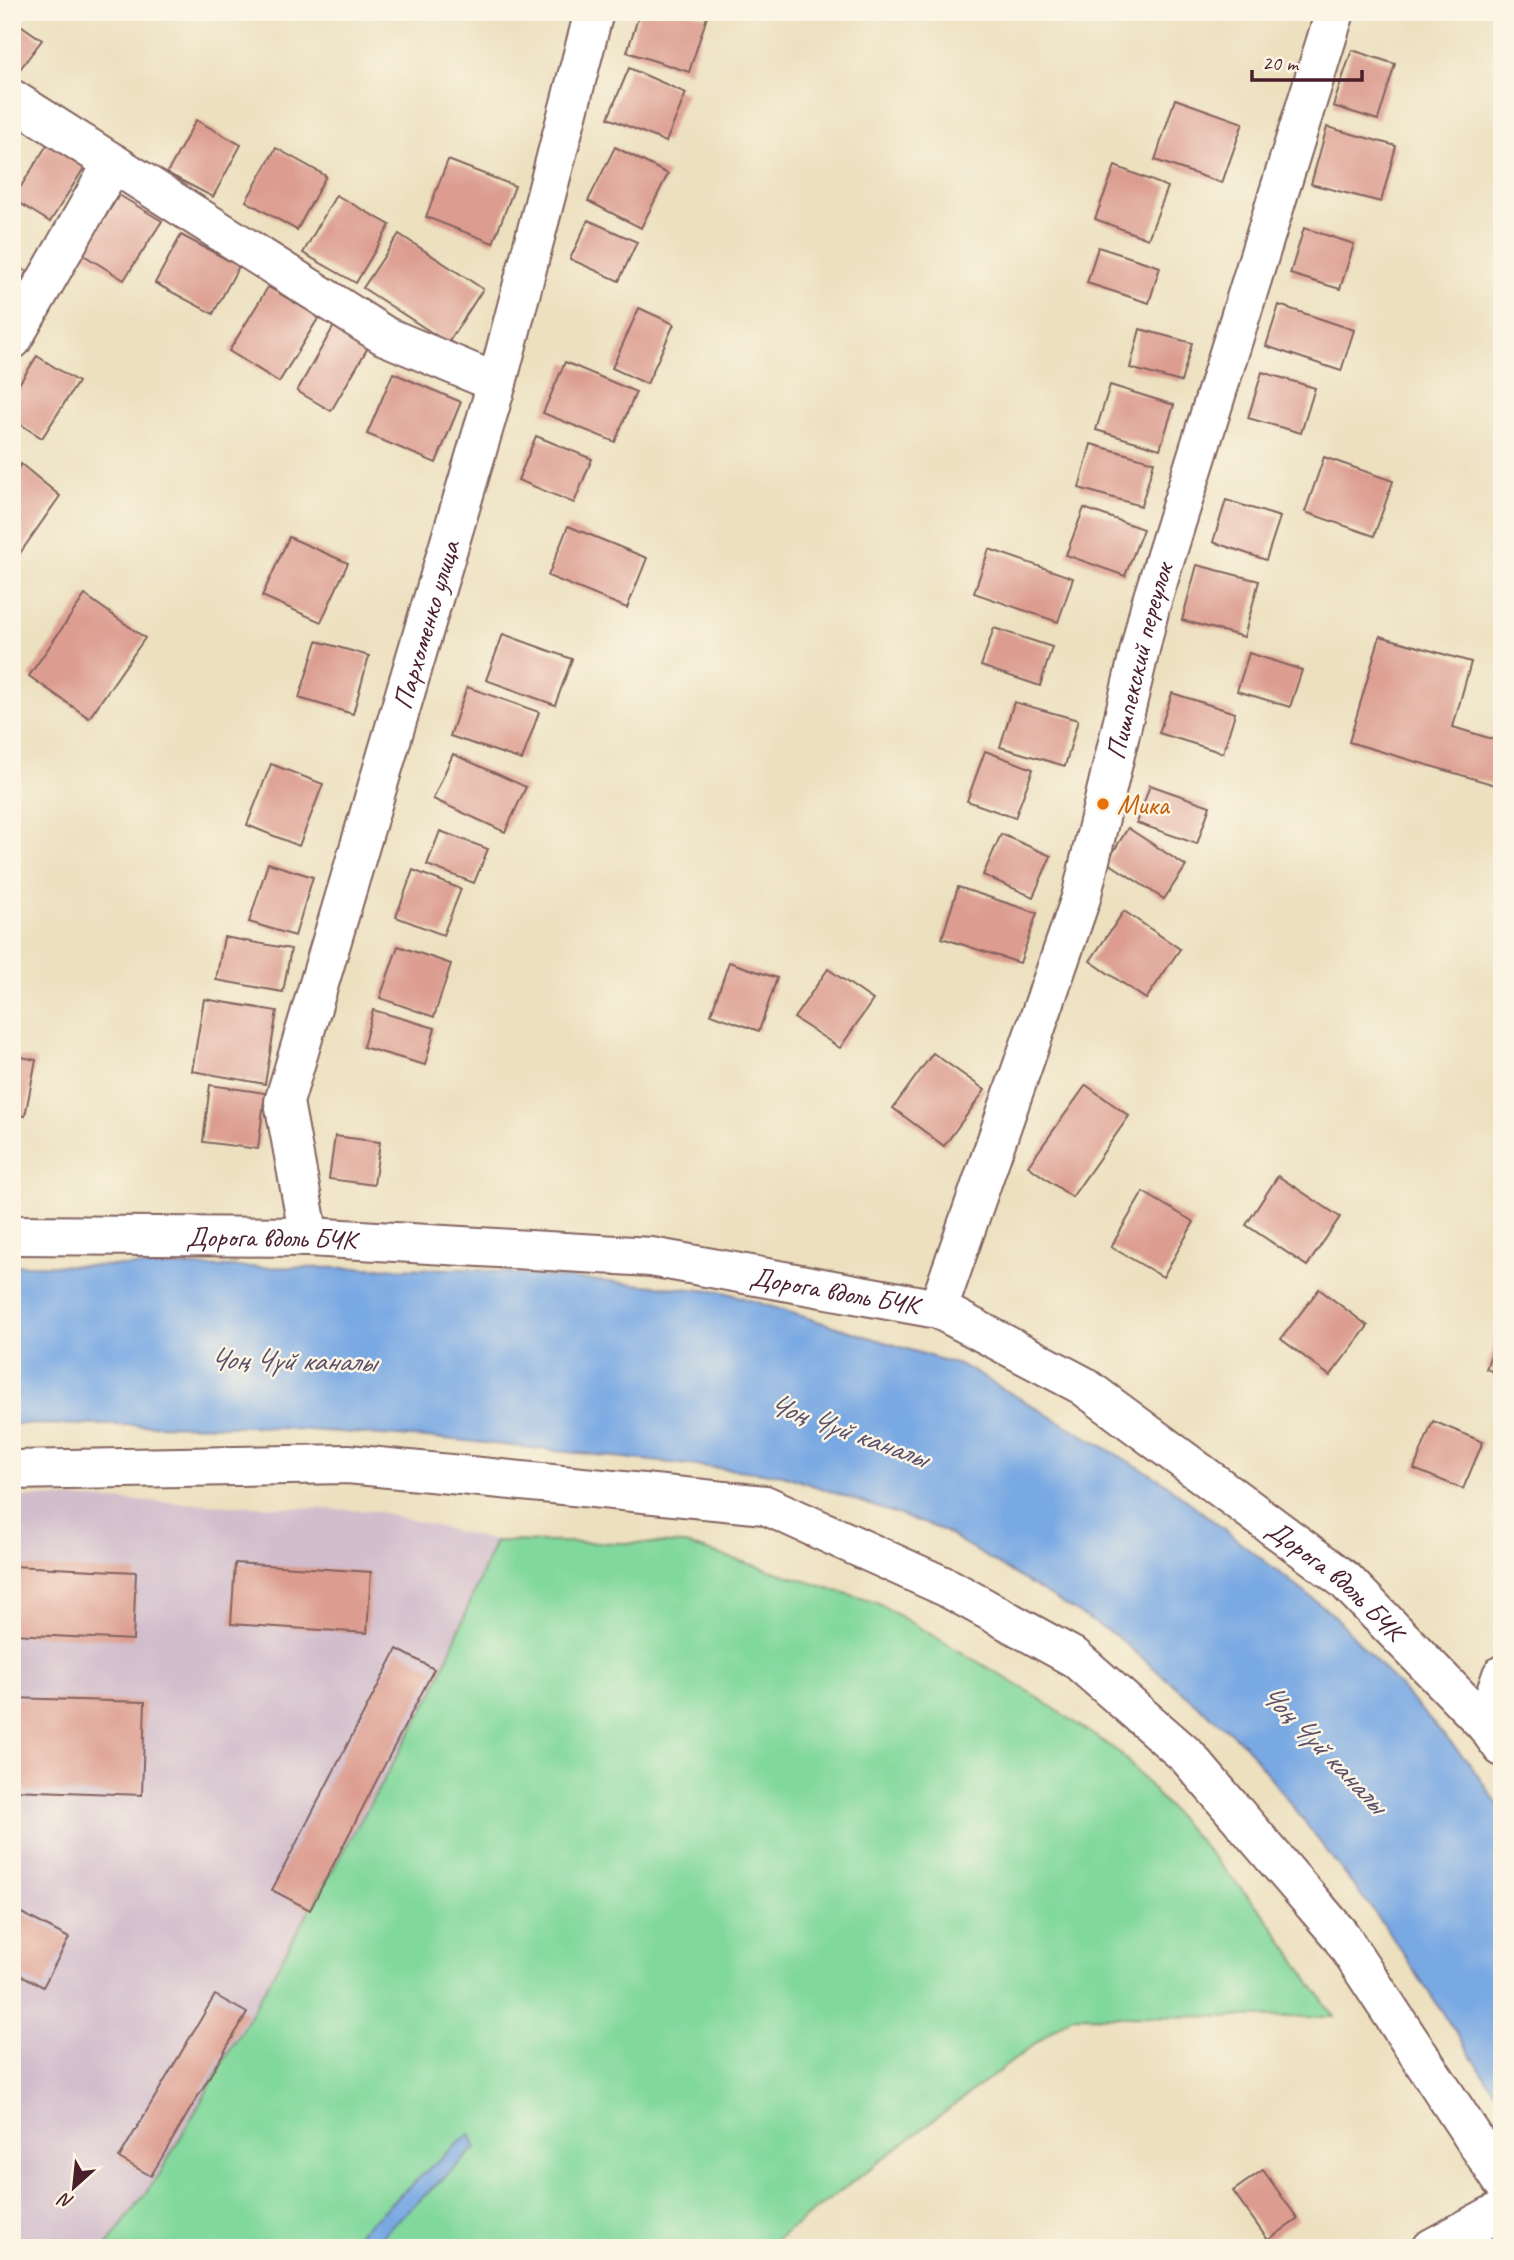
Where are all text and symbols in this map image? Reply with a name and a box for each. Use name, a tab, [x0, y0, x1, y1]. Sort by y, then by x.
scale bar	[1252, 38, 1362, 82]
text: 20 m	[1262, 50, 1300, 76]
street label: Пархоменко улица	[384, 535, 468, 713]
street label: Пишпекский переулок	[1098, 556, 1181, 763]
place label: Мика	[1117, 787, 1171, 822]
marker: Мика	[1095, 796, 1111, 812]
street label: Дорога вдоль БЧК	[186, 1219, 361, 1258]
street label: Дорога вдоль БЧК	[748, 1258, 925, 1324]
water label: Чоң Чүй каналы	[209, 1340, 380, 1381]
water label: Чоң Чүй каналы	[764, 1384, 937, 1478]
street label: Дорога вдоль БЧК	[1260, 1511, 1414, 1651]
water label: Чоң Чүй каналы	[1253, 1675, 1399, 1825]
north arrow	[38, 2152, 108, 2222]
text: N	[53, 2186, 77, 2215]

